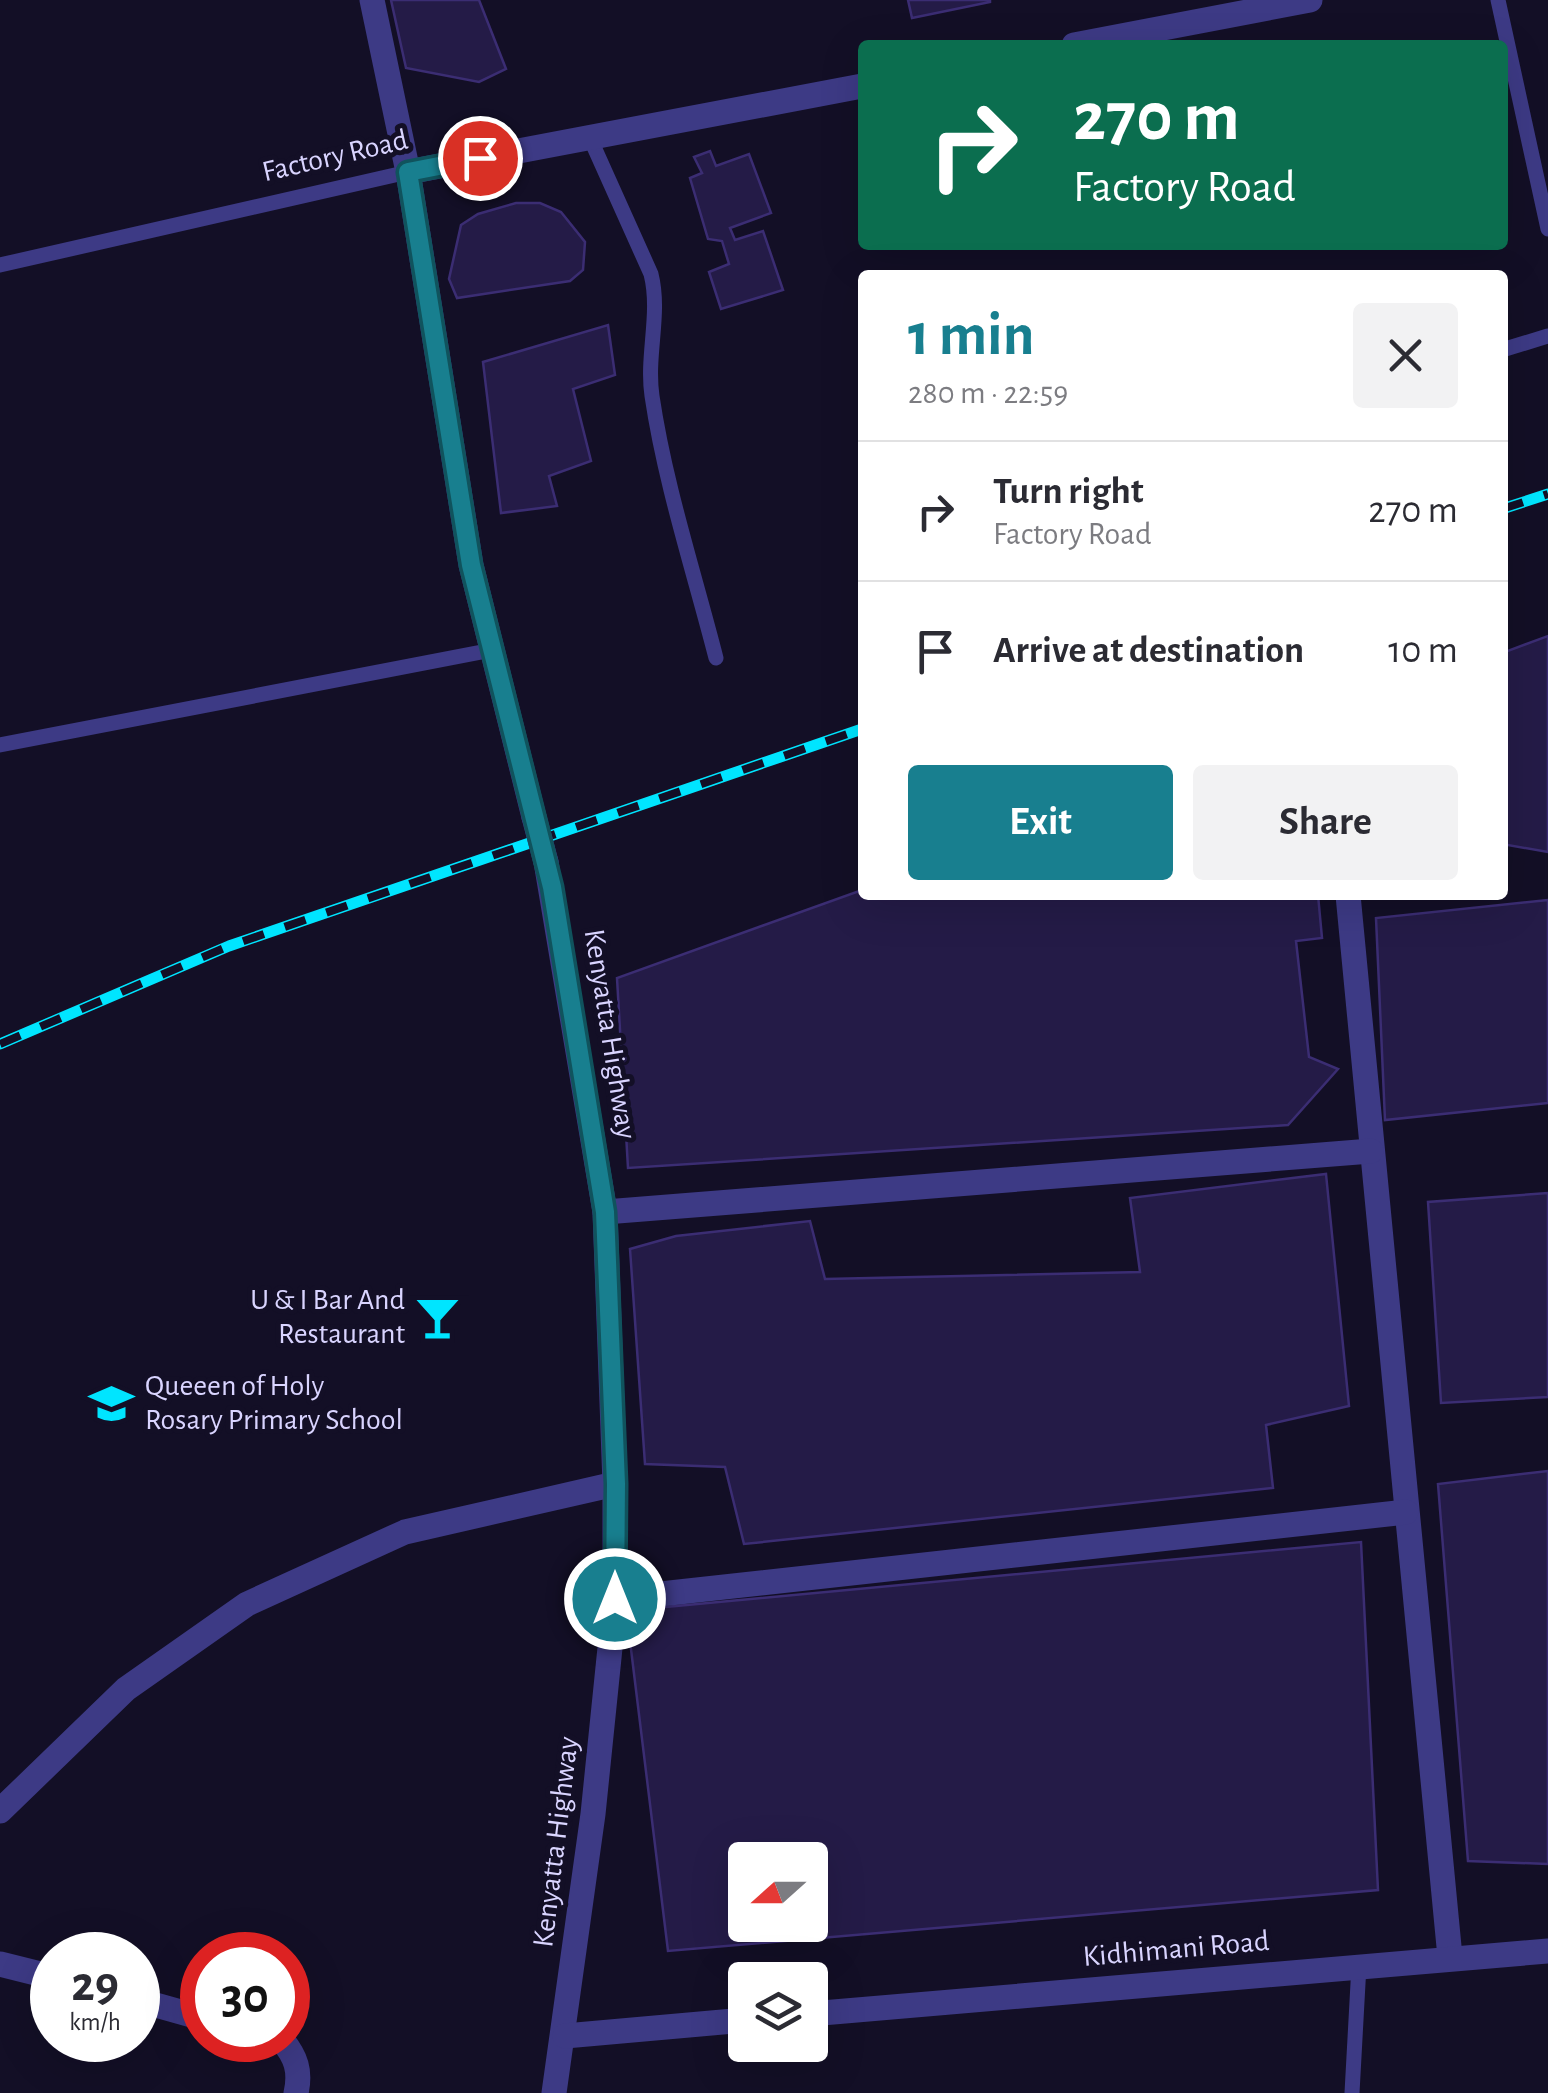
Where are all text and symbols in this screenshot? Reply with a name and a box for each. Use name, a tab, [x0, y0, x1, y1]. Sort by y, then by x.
icon: right	[908, 80, 1038, 210]
text: 270 m	[1073, 83, 1240, 153]
pin	[438, 116, 523, 201]
street label: Factory Road	[259, 125, 411, 187]
icon: arrive	[453, 131, 508, 186]
text: Factory Road	[1073, 165, 1296, 210]
button: close	[1353, 303, 1458, 408]
text: 1 min	[908, 306, 1034, 366]
text: 280 m · 22:59	[908, 377, 1068, 409]
text: Turn right	[993, 473, 1143, 511]
icon: right	[908, 484, 963, 539]
text: 270 m	[1368, 492, 1458, 530]
text: Factory Road	[993, 518, 1152, 550]
icon: arrive	[908, 624, 963, 679]
text: Arrive at destination	[993, 632, 1304, 670]
text: 10 m	[1388, 632, 1458, 670]
button: Exit	[908, 765, 1173, 880]
button: Share	[1193, 765, 1458, 880]
street label: Kenyatta Highway	[579, 927, 641, 1141]
place label: U & I Bar And Restaurant	[250, 1285, 405, 1349]
bar icon: U & I Bar And Restaurant	[414, 1293, 462, 1341]
place label: Queeen of Holy Rosary Primary School	[145, 1371, 403, 1435]
school or university icon: Queeen of Holy Rosary Primary School	[88, 1379, 136, 1427]
position arrow	[563, 1547, 667, 1651]
street label: Kenyatta Highway	[528, 1735, 584, 1949]
north arrow	[728, 1842, 828, 1942]
map controls	[728, 1842, 828, 2062]
street label: Kidhimani Road	[1082, 1926, 1270, 1972]
speed limit sign: 30	[180, 1932, 310, 2062]
text: 29	[71, 1960, 119, 2010]
button: layers	[728, 1962, 828, 2062]
text: km/h	[69, 2010, 121, 2035]

